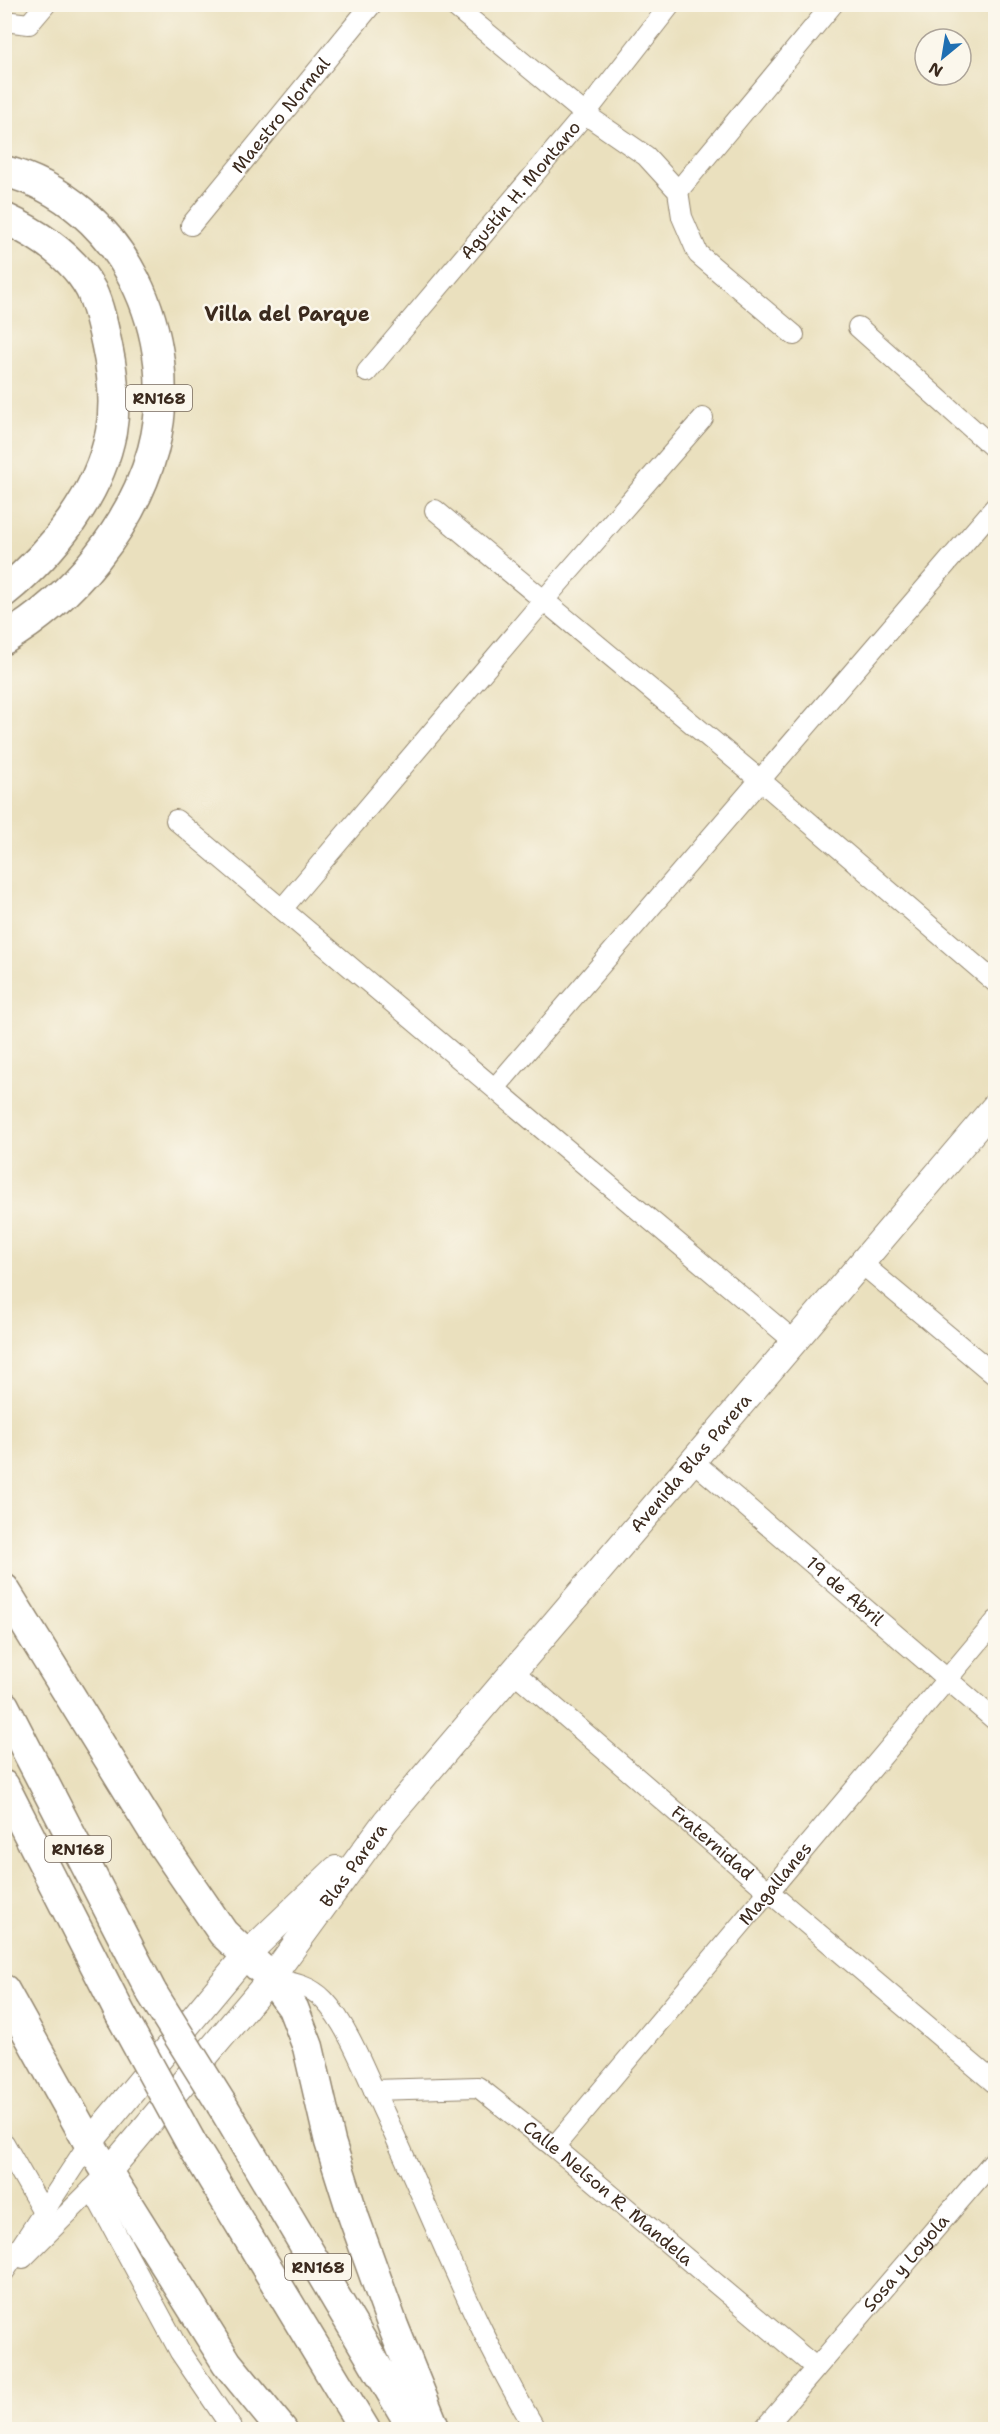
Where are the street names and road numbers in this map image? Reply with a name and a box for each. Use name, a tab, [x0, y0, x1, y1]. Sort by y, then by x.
street label: Maestro Normal	[226, 52, 336, 178]
street label: Agustín H. Montano	[455, 116, 586, 265]
road number: RN168	[126, 385, 192, 411]
street label: Avenida Blas Parera	[625, 1389, 757, 1538]
street label: 19 de Abril	[801, 1551, 889, 1632]
street label: Fraternidad	[666, 1801, 759, 1886]
street label: Blas Parera	[315, 1818, 392, 1912]
road number: RN168	[45, 1836, 111, 1862]
street label: Magallanes	[733, 1837, 817, 1930]
street label: Calle Nelson R. Mandela	[518, 2115, 698, 2271]
street label: Sosa y Loyola	[858, 2209, 955, 2317]
road number: RN168	[285, 2254, 351, 2280]

